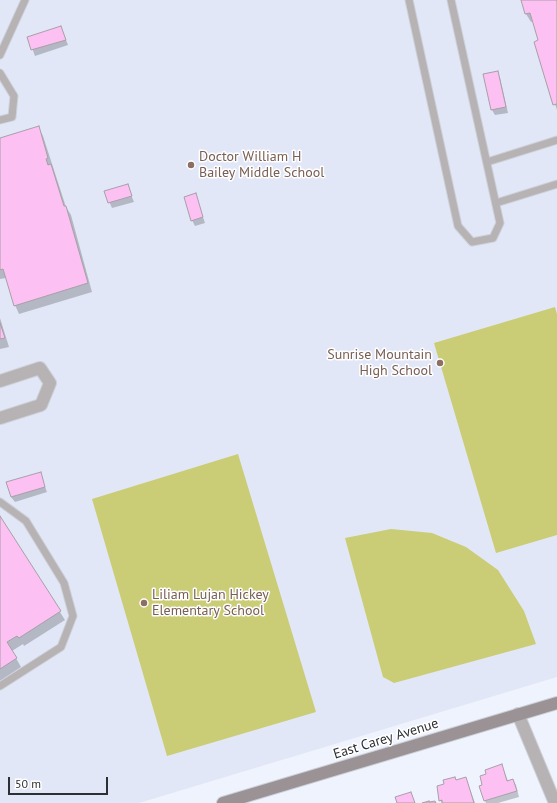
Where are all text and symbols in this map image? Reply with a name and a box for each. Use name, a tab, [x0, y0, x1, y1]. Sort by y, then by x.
place label: Doctor William H Bailey Middle School	[199, 149, 324, 182]
marker: Doctor William H Bailey Middle School	[186, 160, 196, 170]
place label: Sunrise Mountain High School	[327, 347, 432, 380]
marker: Sunrise Mountain High School	[435, 358, 445, 368]
place label: Liliam Lujan Hickey Elementary School	[152, 587, 269, 620]
marker: Liliam Lujan Hickey Elementary School	[139, 598, 149, 608]
street label: East Carey Avenue	[331, 715, 441, 763]
scale bar	[10, 769, 110, 795]
text: 50 m	[15, 776, 41, 791]

